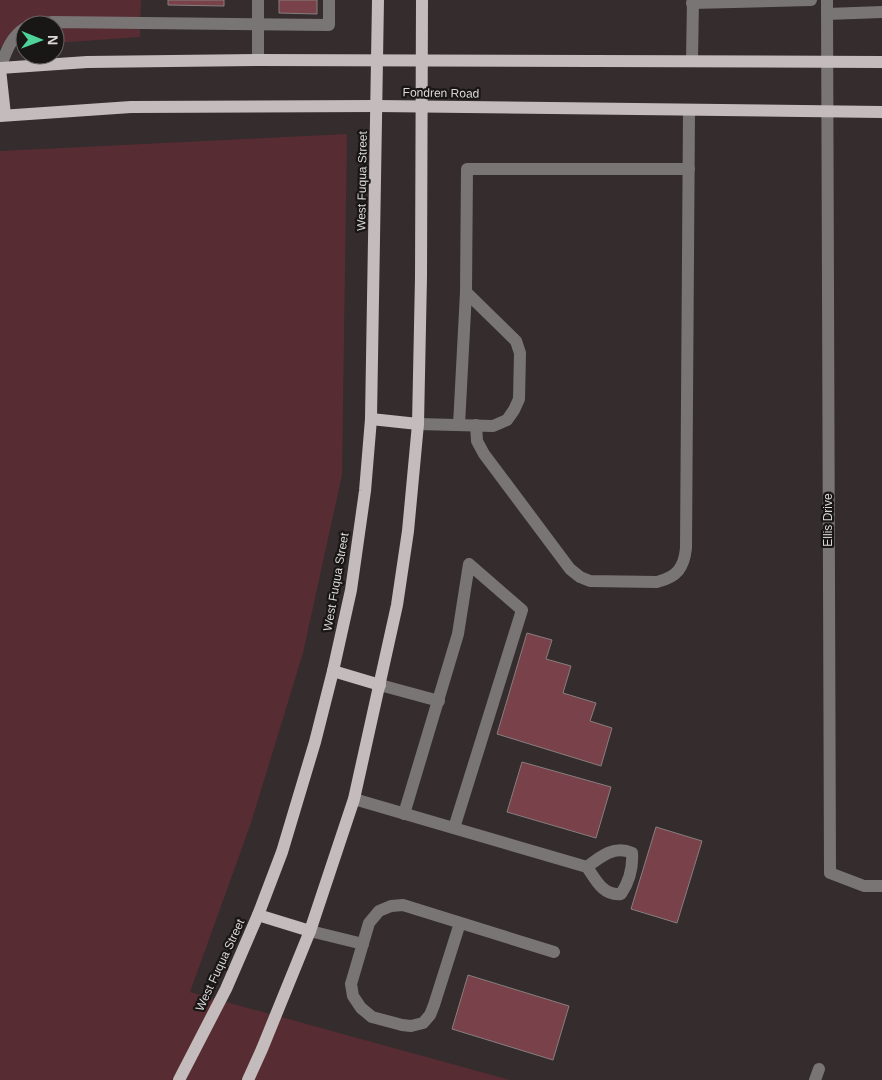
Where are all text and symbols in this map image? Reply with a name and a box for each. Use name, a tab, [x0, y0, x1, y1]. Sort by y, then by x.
north arrow	[15, 15, 65, 65]
text: N	[45, 35, 61, 45]
street label: Fondren Road	[403, 85, 479, 101]
street label: West Fuqua Street	[354, 130, 370, 231]
street label: Ellis Drive	[821, 493, 835, 547]
street label: West Fuqua Street	[320, 531, 352, 632]
street label: West Fuqua Street	[193, 916, 248, 1013]

